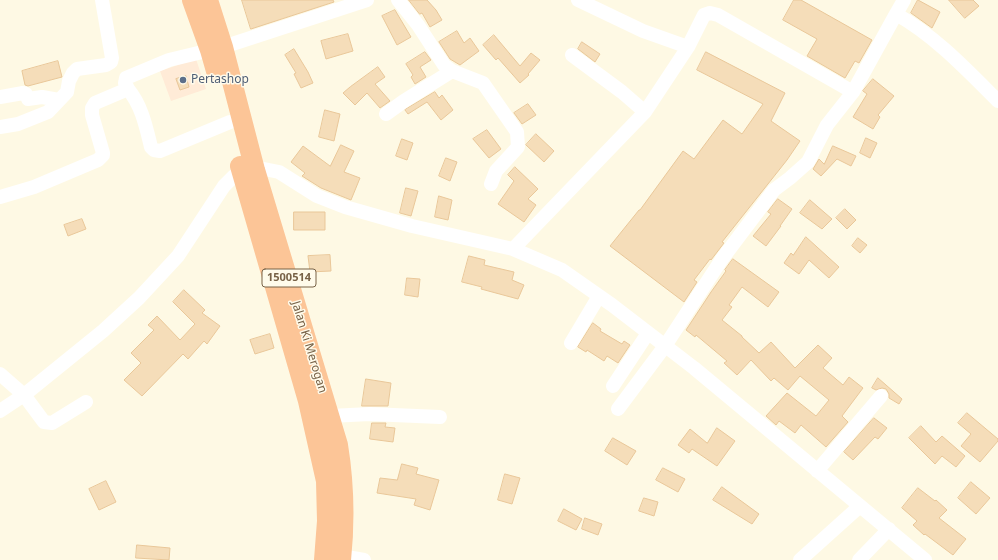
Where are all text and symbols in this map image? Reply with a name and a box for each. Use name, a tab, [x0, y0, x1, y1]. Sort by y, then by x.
place label: Pertashop	[191, 73, 249, 87]
marker: Pertashop	[178, 75, 188, 85]
road number: 1500514	[262, 269, 316, 287]
street label: Jalan Ki Merogan	[288, 299, 330, 395]

